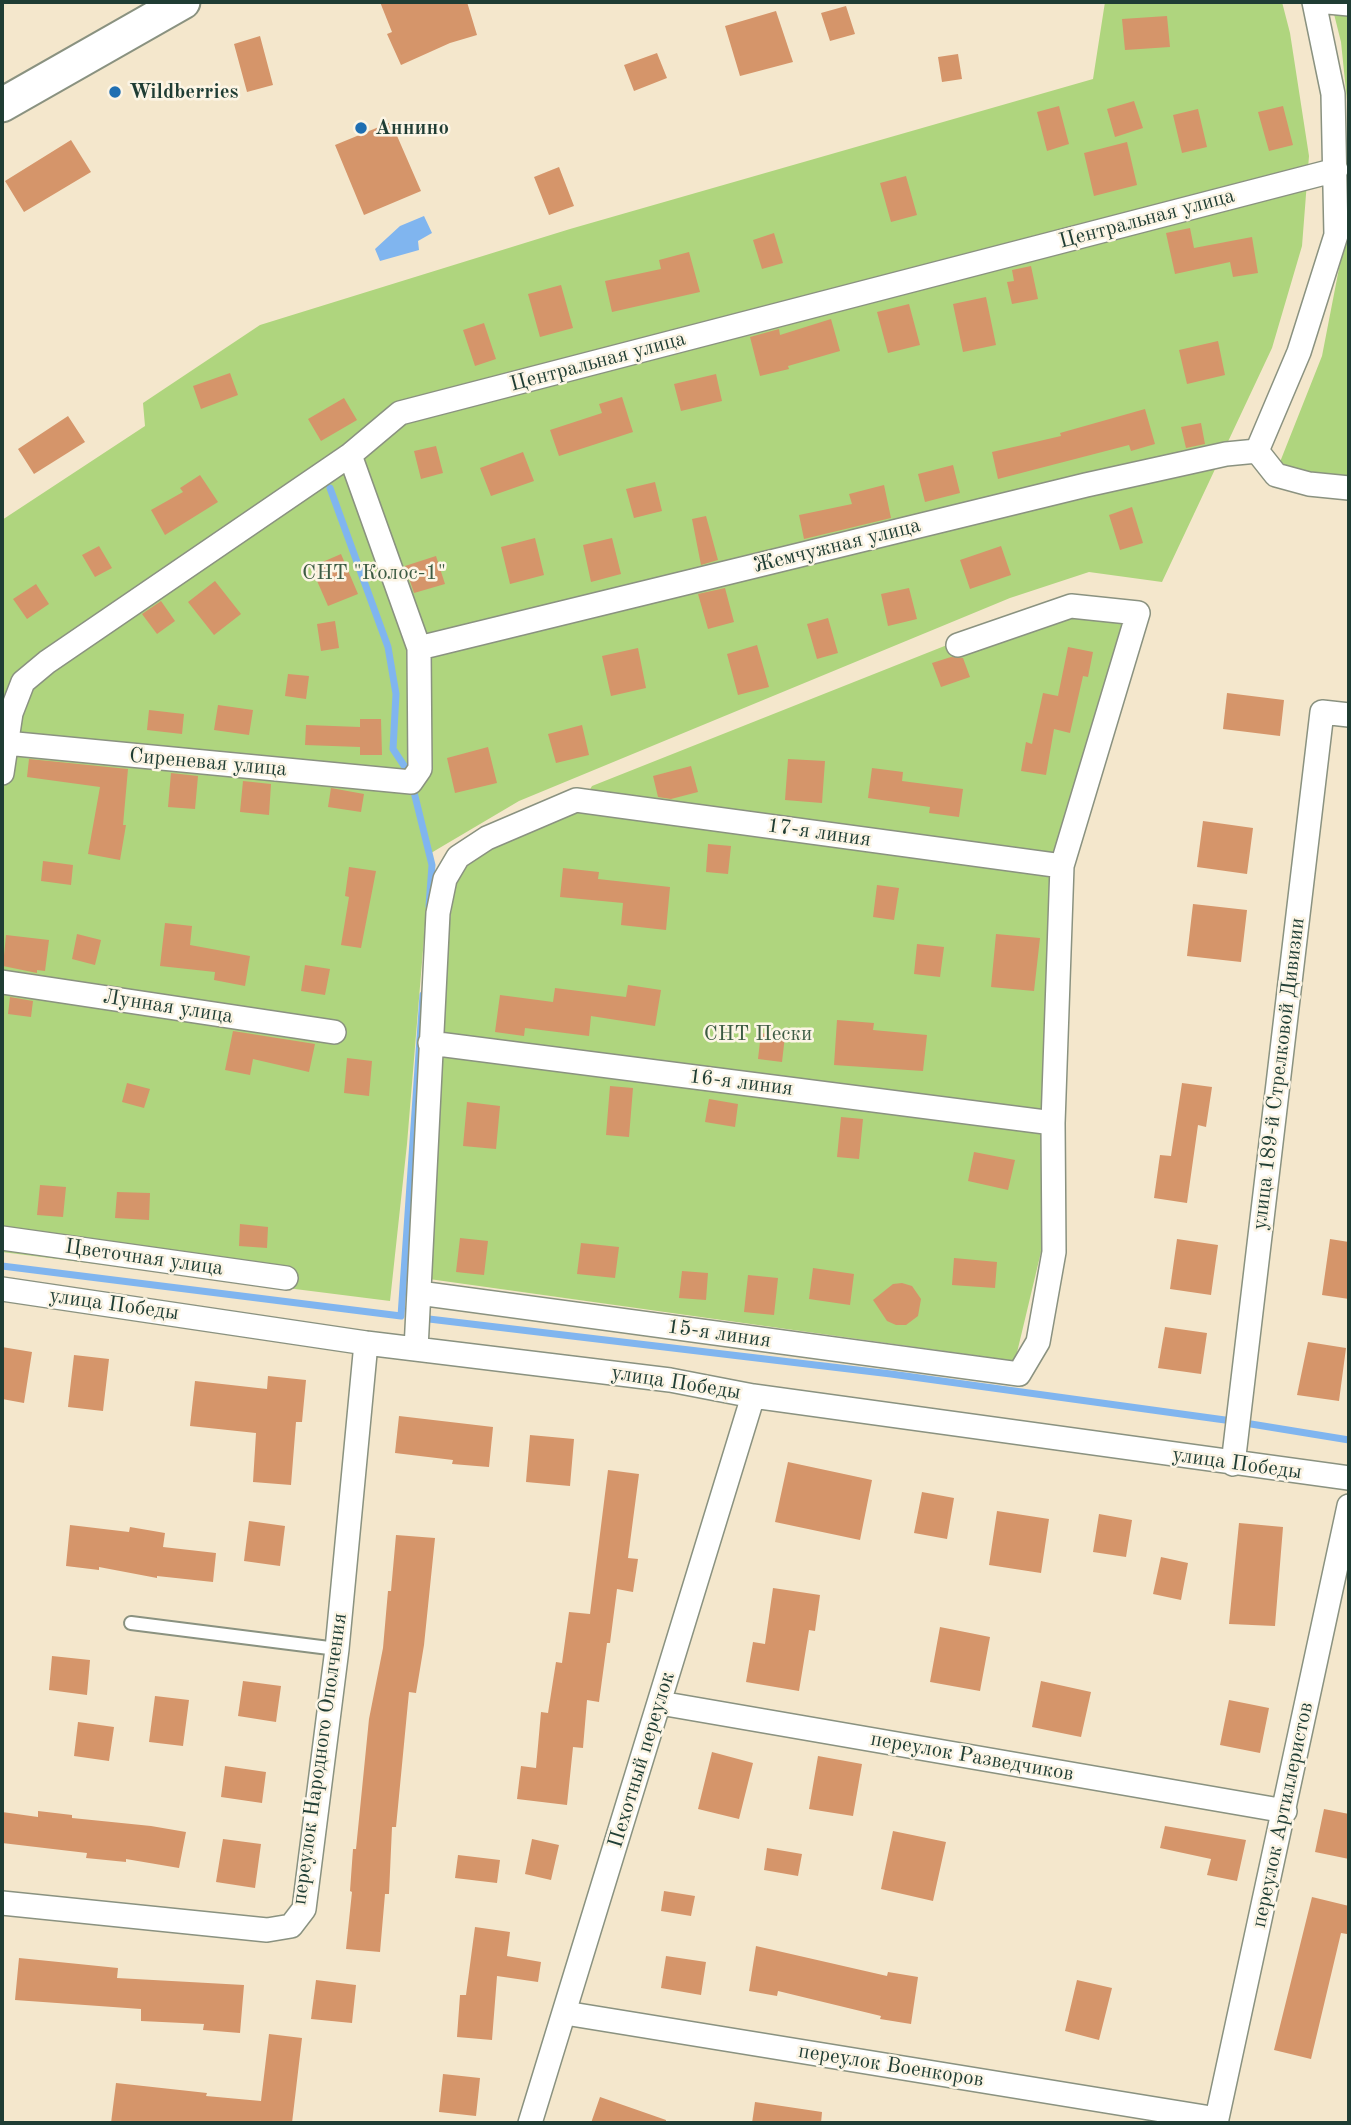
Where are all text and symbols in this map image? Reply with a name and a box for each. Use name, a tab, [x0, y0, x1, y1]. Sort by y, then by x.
place label: Wildberries	[129, 79, 239, 105]
marker: Wildberries	[107, 84, 123, 100]
place label: Аннино	[375, 115, 449, 141]
marker: Аннино	[353, 120, 369, 136]
street label: Центральная улица	[1056, 183, 1238, 255]
street label: Центральная улица	[507, 326, 689, 398]
street label: Жемчужная улица	[751, 513, 923, 579]
park label: СНТ "Колос-1"	[302, 560, 446, 586]
street label: Сиреневая улица	[128, 744, 288, 782]
street label: 17-я линия	[765, 813, 873, 853]
street label: улица 189-й Стрелковой Дивизии	[1247, 916, 1311, 1232]
street label: Лунная улица	[101, 984, 235, 1030]
park label: СНТ Пески	[704, 1021, 812, 1047]
street label: 16-я линия	[688, 1064, 794, 1102]
street label: Цветочная улица	[63, 1234, 225, 1282]
street label: улица Победы	[47, 1283, 181, 1327]
street label: 15-я линия	[665, 1314, 773, 1354]
street label: улица Победы	[609, 1360, 743, 1406]
street label: улица Победы	[1170, 1442, 1304, 1486]
street label: переулок Народного Ополчения	[287, 1611, 353, 1907]
street label: Пехотный переулок	[603, 1669, 681, 1851]
street label: переулок Артиллеристов	[1247, 1700, 1319, 1930]
street label: переулок Разведчиков	[869, 1727, 1075, 1787]
street label: переулок Военкоров	[796, 2039, 986, 2093]

